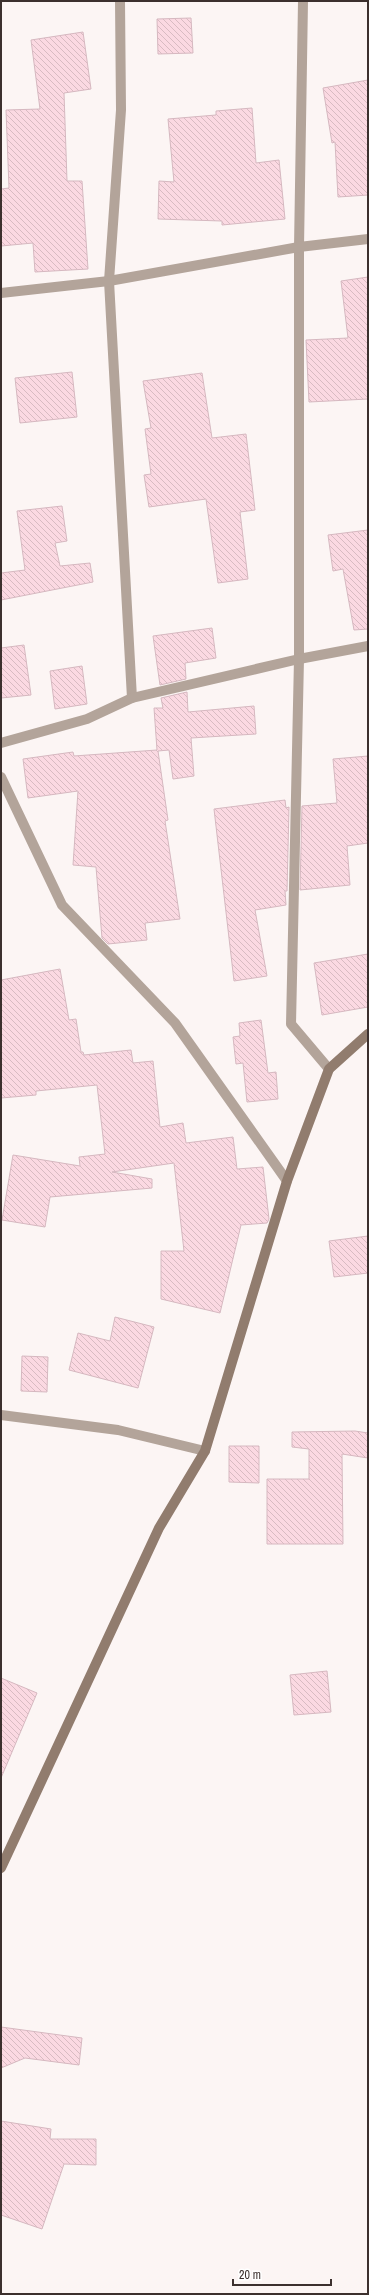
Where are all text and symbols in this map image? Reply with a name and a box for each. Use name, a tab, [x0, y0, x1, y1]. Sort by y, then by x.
scale bar	[233, 2261, 331, 2287]
text: 20 m	[239, 2267, 261, 2283]

